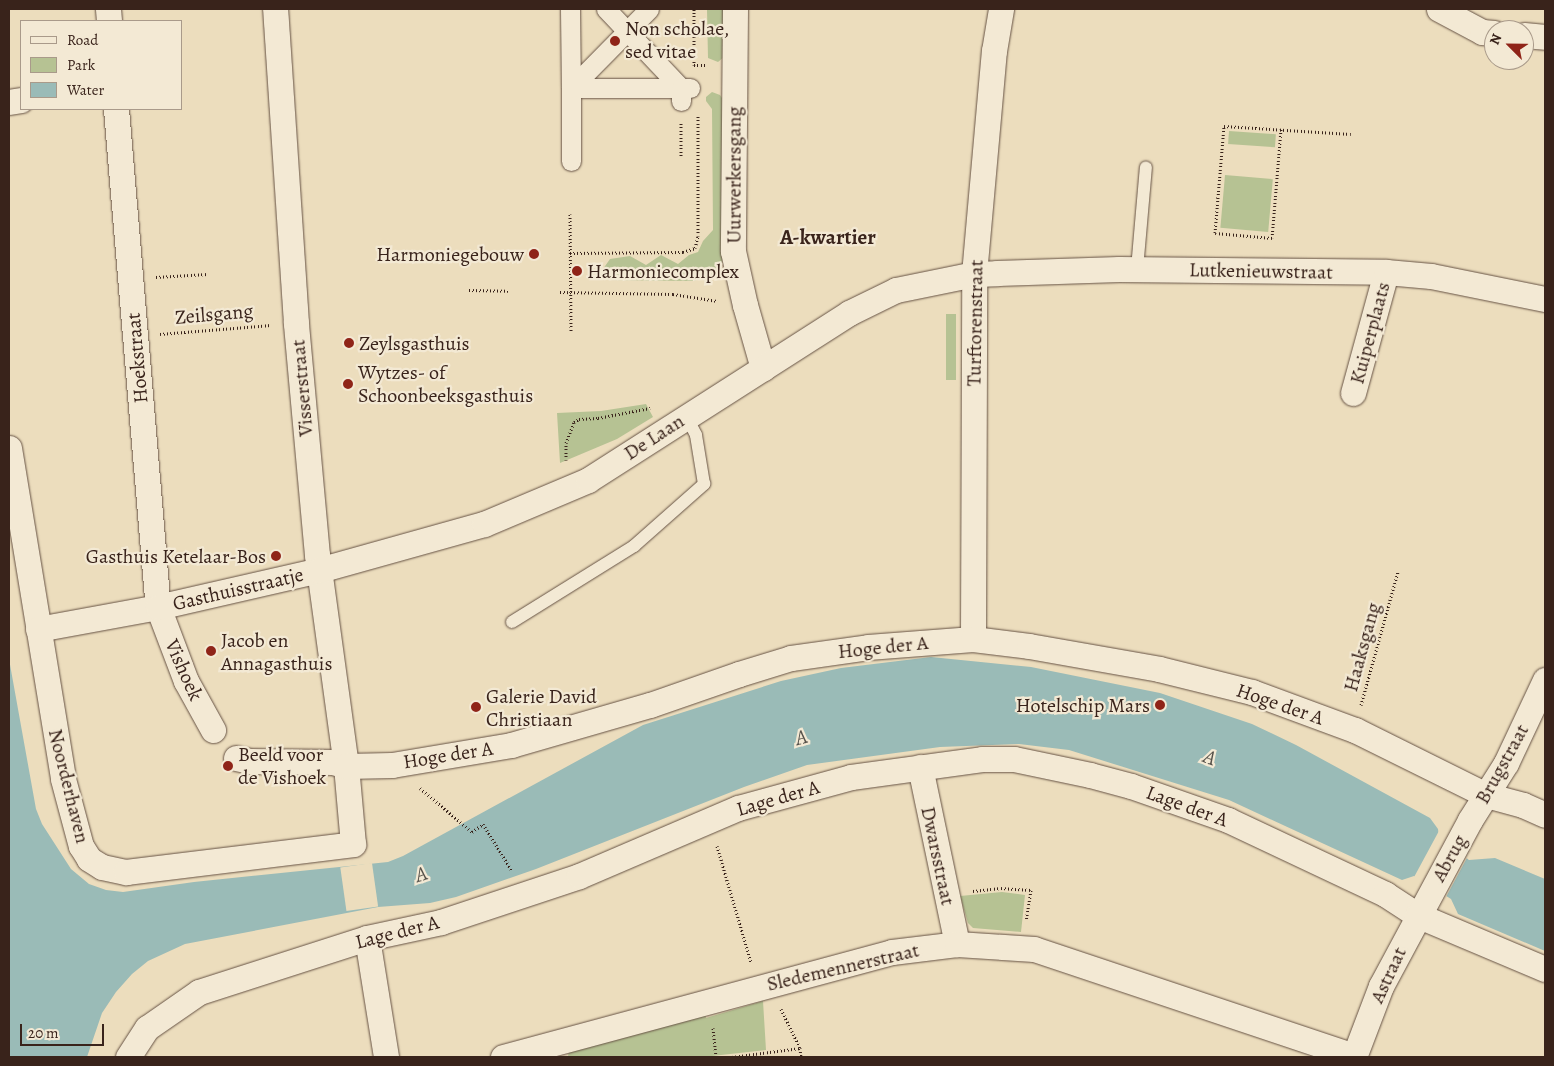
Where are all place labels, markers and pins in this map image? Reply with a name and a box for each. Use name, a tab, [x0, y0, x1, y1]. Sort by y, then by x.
place label: Non scholae, sed vitae	[625, 17, 729, 64]
marker: Non scholae, sed vitae	[609, 35, 621, 47]
place label: Harmoniegebouw	[376, 242, 524, 266]
marker: Harmoniegebouw	[528, 248, 540, 260]
place label: Harmoniecomplex	[587, 259, 739, 283]
marker: Harmoniecomplex	[571, 265, 583, 277]
place label: Zeylsgasthuis	[359, 331, 470, 355]
marker: Zeylsgasthuis	[343, 337, 355, 349]
place label: Wytzes- of Schoonbeeksgasthuis	[358, 360, 533, 407]
marker: Wytzes- of Schoonbeeksgasthuis	[342, 378, 354, 390]
place label: Gasthuis Ketelaar-Bos	[86, 544, 266, 568]
marker: Gasthuis Ketelaar-Bos	[270, 550, 282, 562]
place label: Jacob en Annagasthuis	[221, 628, 332, 675]
marker: Jacob en Annagasthuis	[205, 645, 217, 657]
place label: Galerie David Christiaan	[486, 684, 597, 731]
place label: Hotelschip Mars	[1016, 693, 1150, 717]
marker: Hotelschip Mars	[1154, 699, 1166, 711]
marker: Galerie David Christiaan	[470, 701, 482, 713]
place label: Beeld voor de Vishoek	[238, 742, 326, 789]
marker: Beeld voor de Vishoek	[222, 760, 234, 772]

